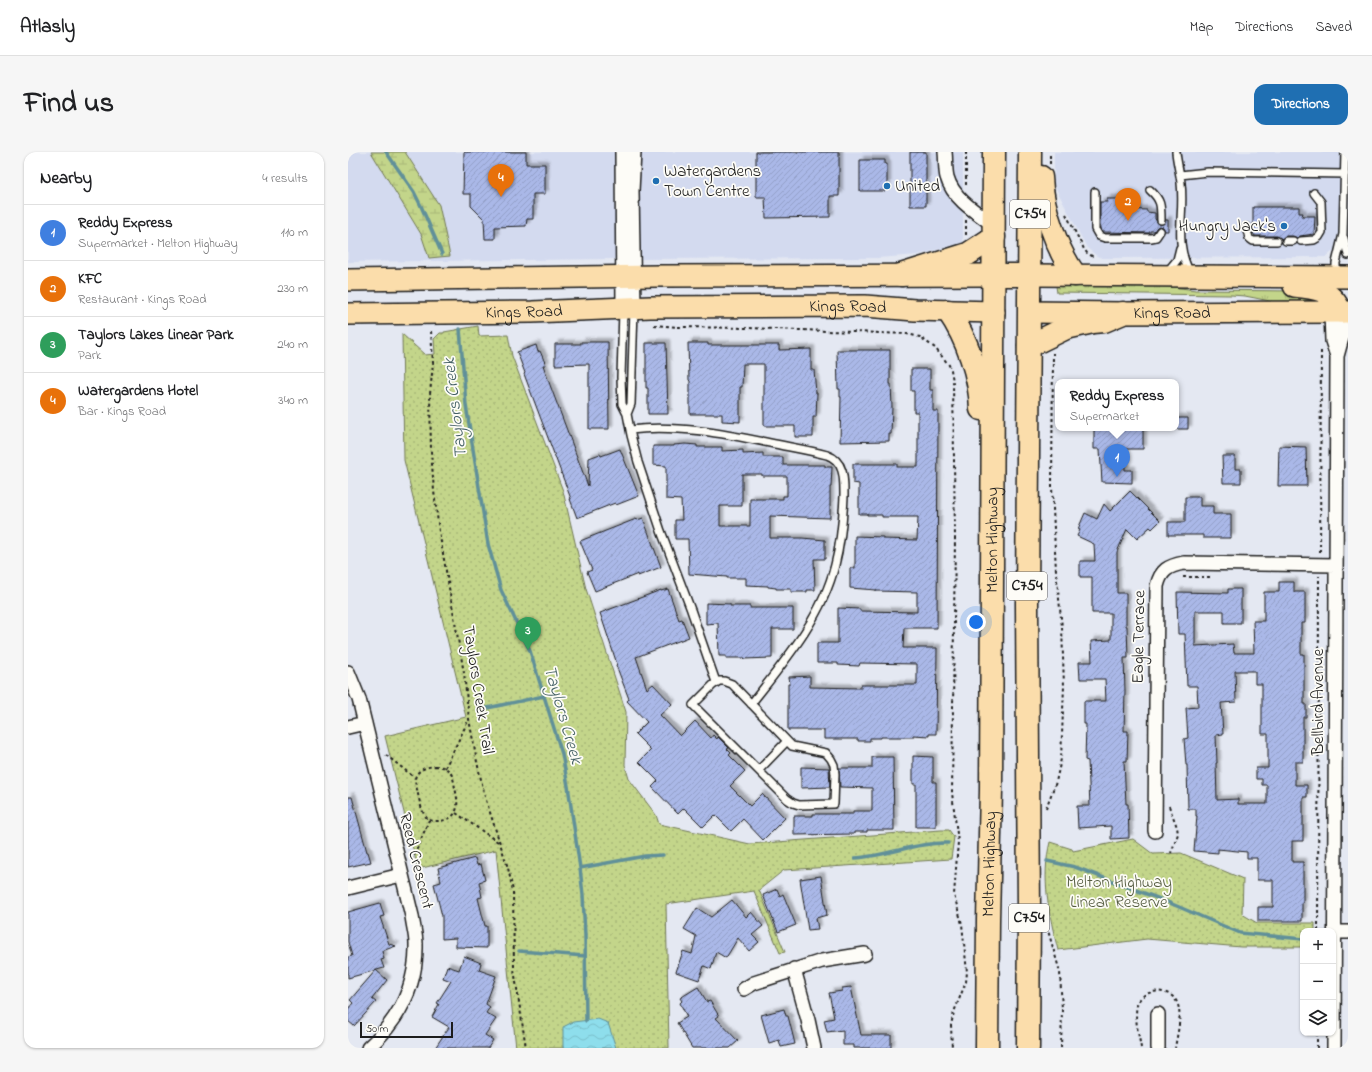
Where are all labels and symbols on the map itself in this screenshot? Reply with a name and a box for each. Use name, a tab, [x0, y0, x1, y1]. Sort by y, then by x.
place label: Watergardens Town Centre	[664, 159, 761, 204]
pin: 4	[488, 164, 514, 197]
place label: United	[895, 174, 941, 199]
marker: Watergardens Town Centre	[651, 176, 661, 186]
marker: United	[882, 181, 892, 191]
pin: 2	[1115, 188, 1141, 221]
road number: C754	[1010, 200, 1050, 228]
place label: Hungry Jack's	[1179, 214, 1276, 241]
marker: Hungry Jack's	[1279, 221, 1289, 231]
street label: Kings Road	[809, 293, 888, 321]
street label: Kings Road	[485, 298, 564, 327]
street label: Kings Road	[1133, 300, 1211, 327]
water label: Taylors Creek	[437, 355, 475, 460]
pin: 1	[1104, 444, 1130, 477]
street label: Melton Highway	[979, 487, 1007, 593]
road number: C754	[1007, 572, 1047, 600]
street label: Eagle Terrace	[1126, 590, 1154, 684]
your location	[966, 612, 986, 632]
pin: 3	[515, 617, 541, 650]
street label: Taylors Creek Trail	[455, 624, 501, 756]
street label: Bellbird Avenue	[1306, 648, 1331, 756]
water label: Taylors Creek	[536, 663, 589, 768]
street label: Reed Crescent	[392, 810, 440, 912]
street label: Melton Highway	[976, 811, 1004, 917]
park label: Melton Highway Linear Reserve	[1066, 870, 1172, 915]
road number: C754	[1009, 904, 1049, 932]
scale bar	[360, 1020, 453, 1039]

